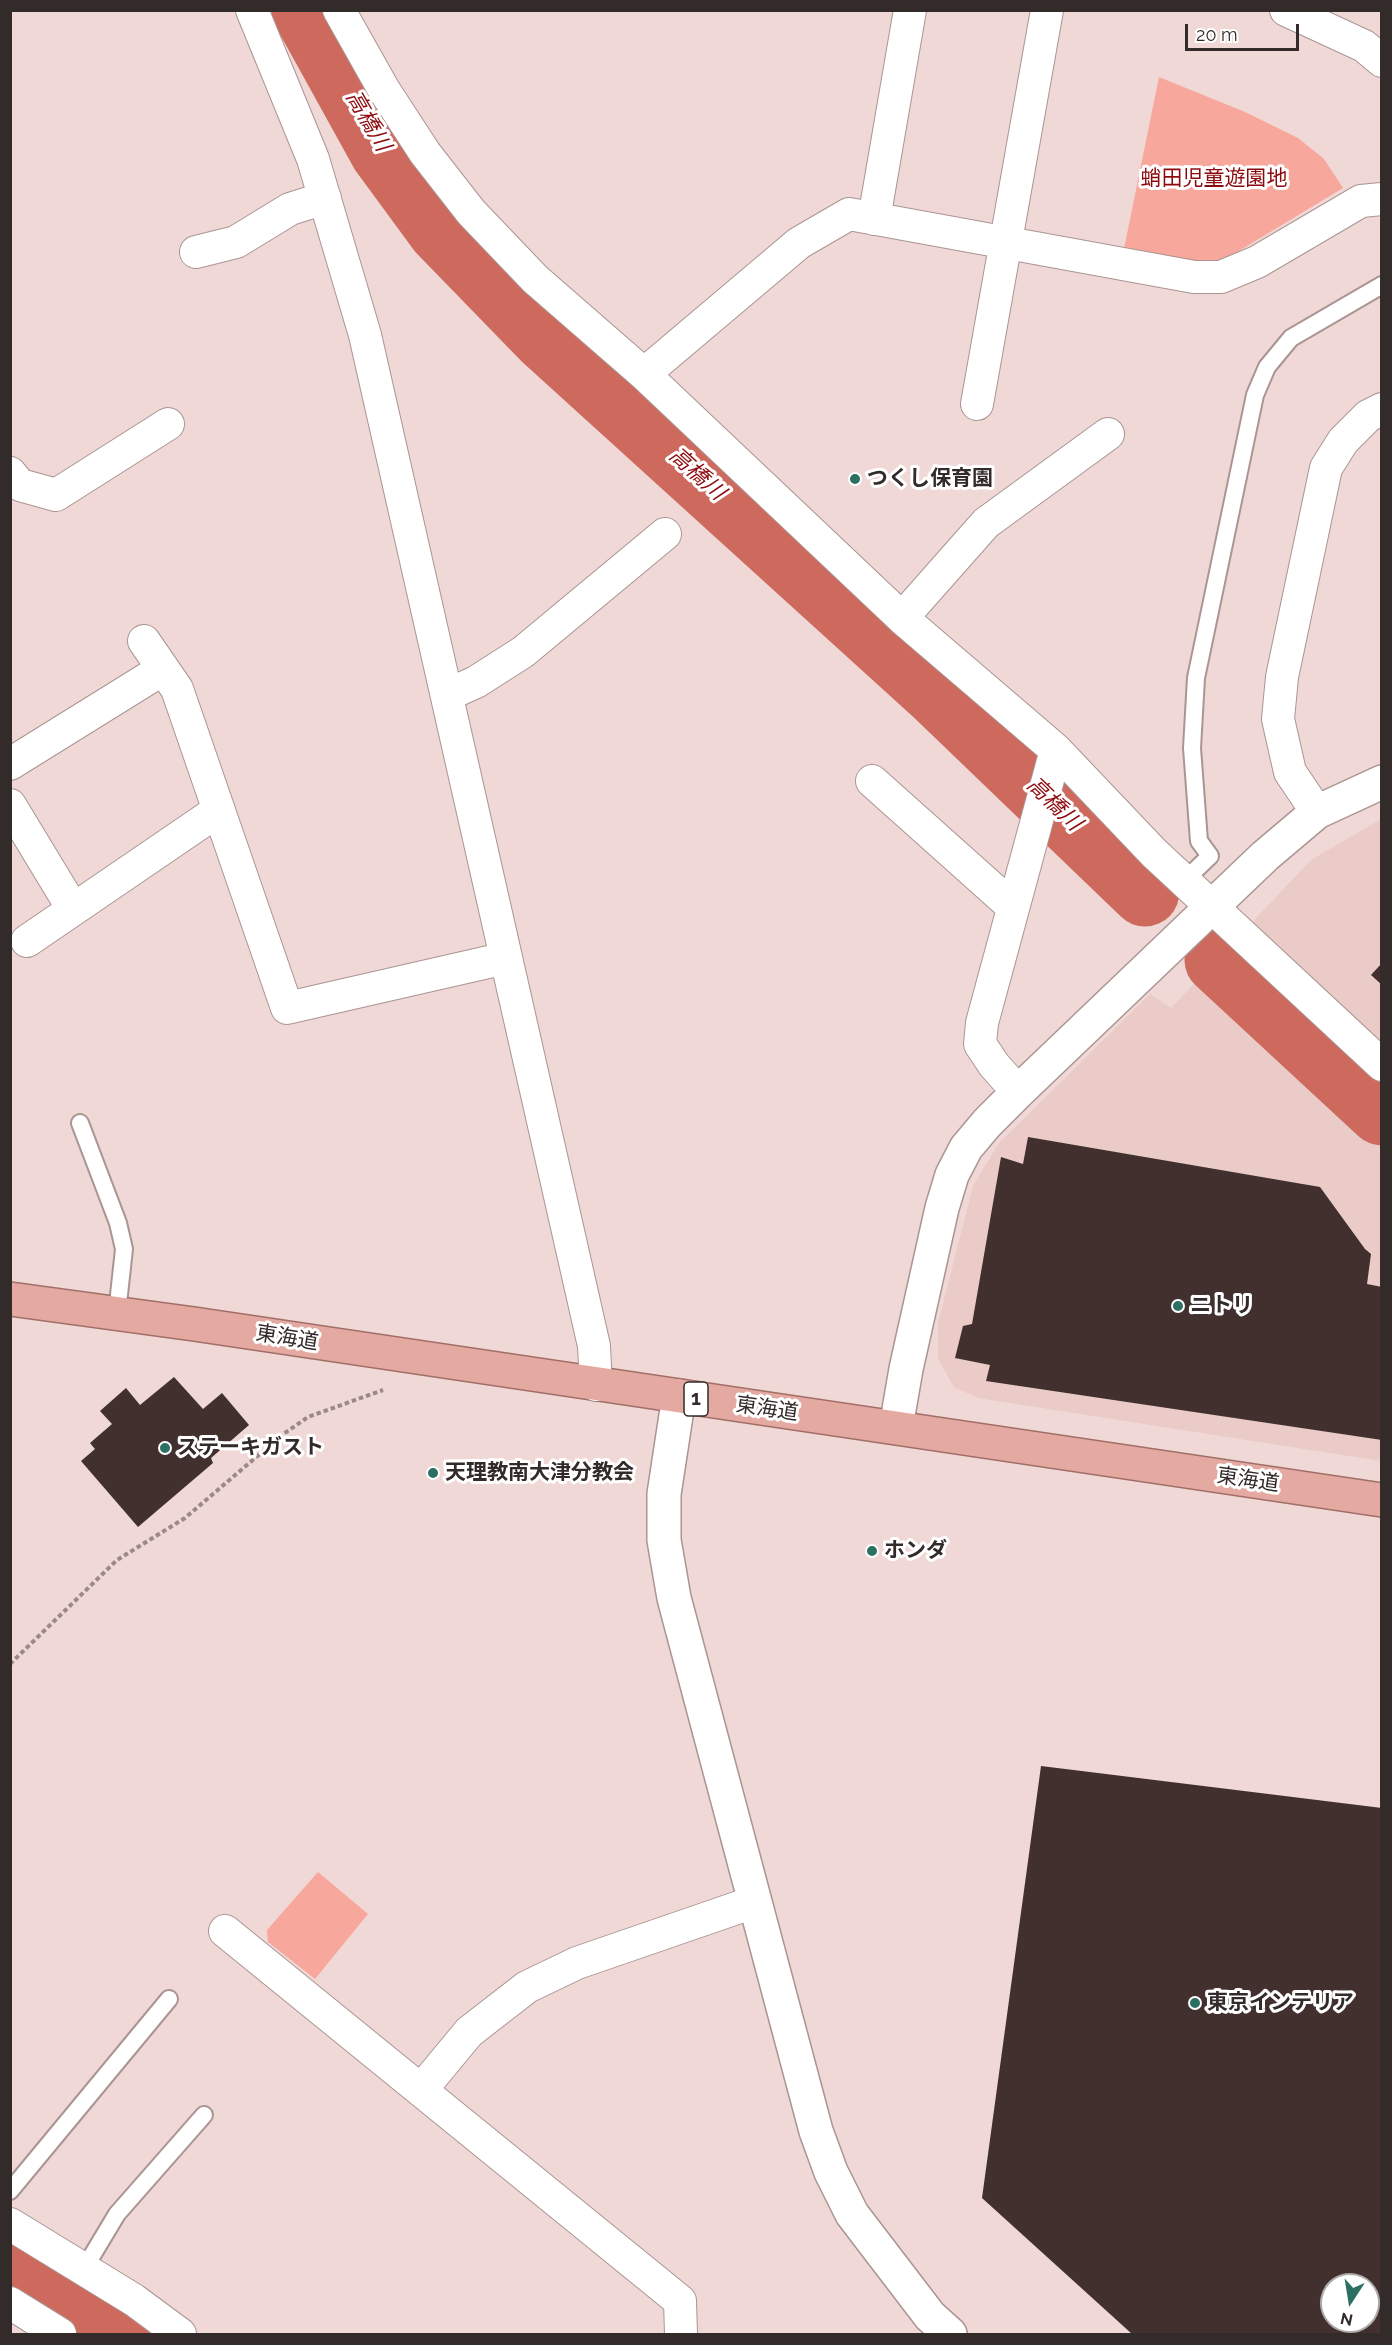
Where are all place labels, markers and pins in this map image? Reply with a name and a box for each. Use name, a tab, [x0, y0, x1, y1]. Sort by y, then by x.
place label: つくし保育園	[867, 466, 993, 492]
marker: つくし保育園	[848, 472, 862, 486]
place label: ニトリ	[1190, 1293, 1253, 1319]
marker: ニトリ	[1171, 1299, 1185, 1313]
place label: ステーキガスト	[177, 1435, 324, 1461]
marker: ステーキガスト	[158, 1441, 172, 1455]
place label: 天理教南大津分教会	[445, 1460, 634, 1486]
marker: 天理教南大津分教会	[426, 1466, 440, 1480]
place label: ホンダ	[884, 1538, 947, 1564]
marker: ホンダ	[865, 1544, 879, 1558]
place label: 東京インテリア	[1207, 1990, 1354, 2016]
marker: 東京インテリア	[1188, 1996, 1202, 2010]

